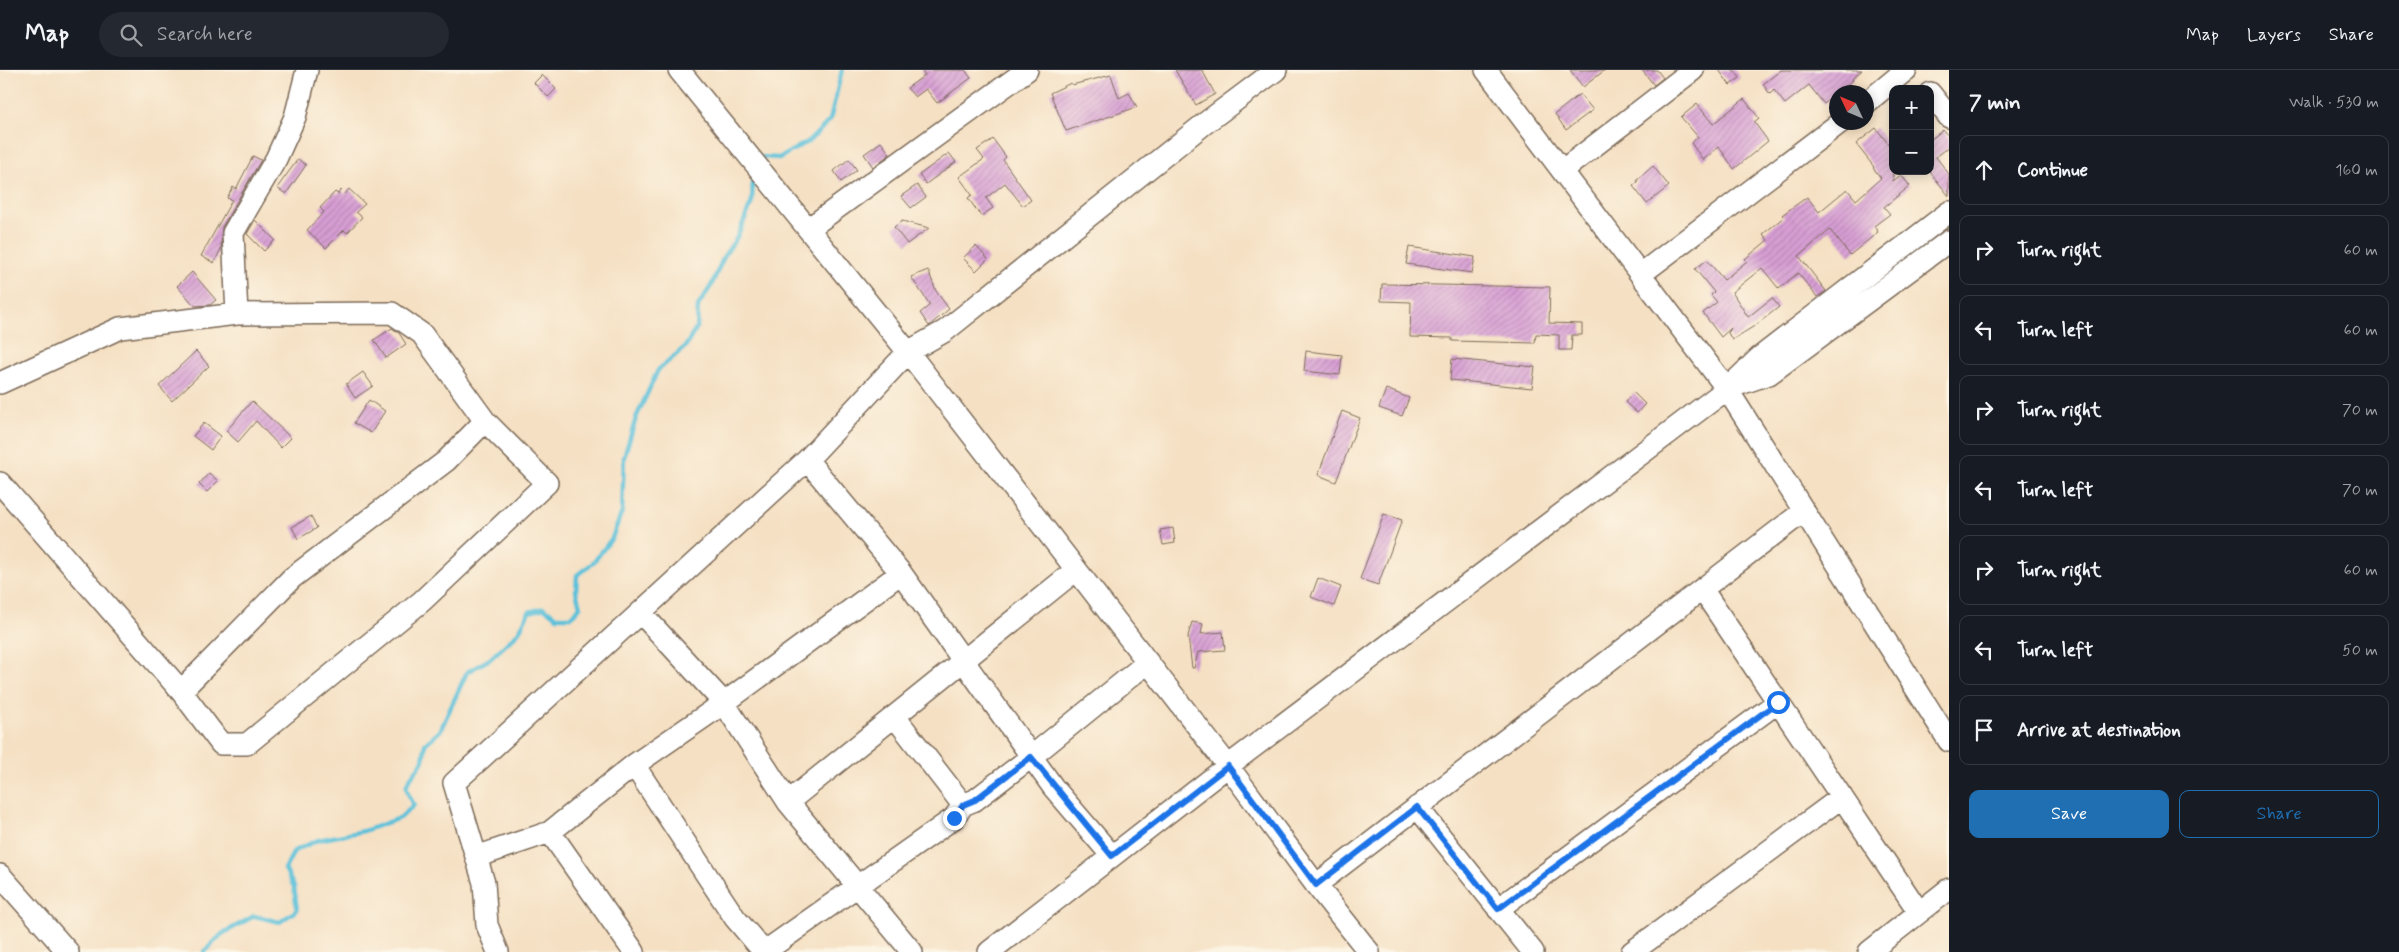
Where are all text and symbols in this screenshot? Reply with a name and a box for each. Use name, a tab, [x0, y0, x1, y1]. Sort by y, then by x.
search box	[99, 12, 449, 57]
text: Map	[25, 19, 69, 50]
icon: search	[117, 21, 145, 49]
text: Search here	[157, 22, 253, 47]
text: Map	[2186, 23, 2219, 47]
text: Layers	[2247, 23, 2301, 47]
text: Share	[2329, 23, 2374, 47]
north arrow	[1829, 85, 1874, 130]
map controls	[1889, 85, 1934, 175]
button: +	[1889, 85, 1934, 130]
text: 7 min	[1969, 89, 2021, 117]
text: Walk · 530 m	[2289, 92, 2379, 113]
button: −	[1889, 130, 1934, 175]
icon: ahead	[1970, 156, 1998, 184]
text: Continue	[2017, 158, 2088, 183]
text: 160 m	[2335, 160, 2378, 181]
icon: right	[1970, 236, 1998, 264]
text: Turn right	[2017, 238, 2101, 263]
text: 60 m	[2344, 240, 2378, 261]
icon: left	[1970, 316, 1998, 344]
text: Turn left	[2017, 318, 2093, 343]
text: 60 m	[2344, 320, 2378, 341]
icon: right	[1970, 396, 1998, 424]
text: Turn right	[2017, 398, 2101, 423]
text: 70 m	[2342, 400, 2378, 421]
icon: left	[1970, 476, 1998, 504]
text: Turn left	[2017, 478, 2093, 503]
text: 70 m	[2342, 480, 2378, 501]
icon: right	[1970, 556, 1998, 584]
text: Turn right	[2017, 558, 2101, 583]
text: 60 m	[2344, 560, 2378, 581]
icon: left	[1970, 636, 1998, 664]
text: Turn left	[2017, 638, 2093, 663]
text: 50 m	[2342, 640, 2378, 661]
route start	[1767, 691, 1790, 714]
icon: arrive	[1970, 716, 1998, 744]
text: Arrive at destination	[2017, 718, 2181, 743]
button: Save	[1969, 790, 2169, 838]
button: Share	[2179, 790, 2379, 838]
route end	[943, 807, 966, 830]

